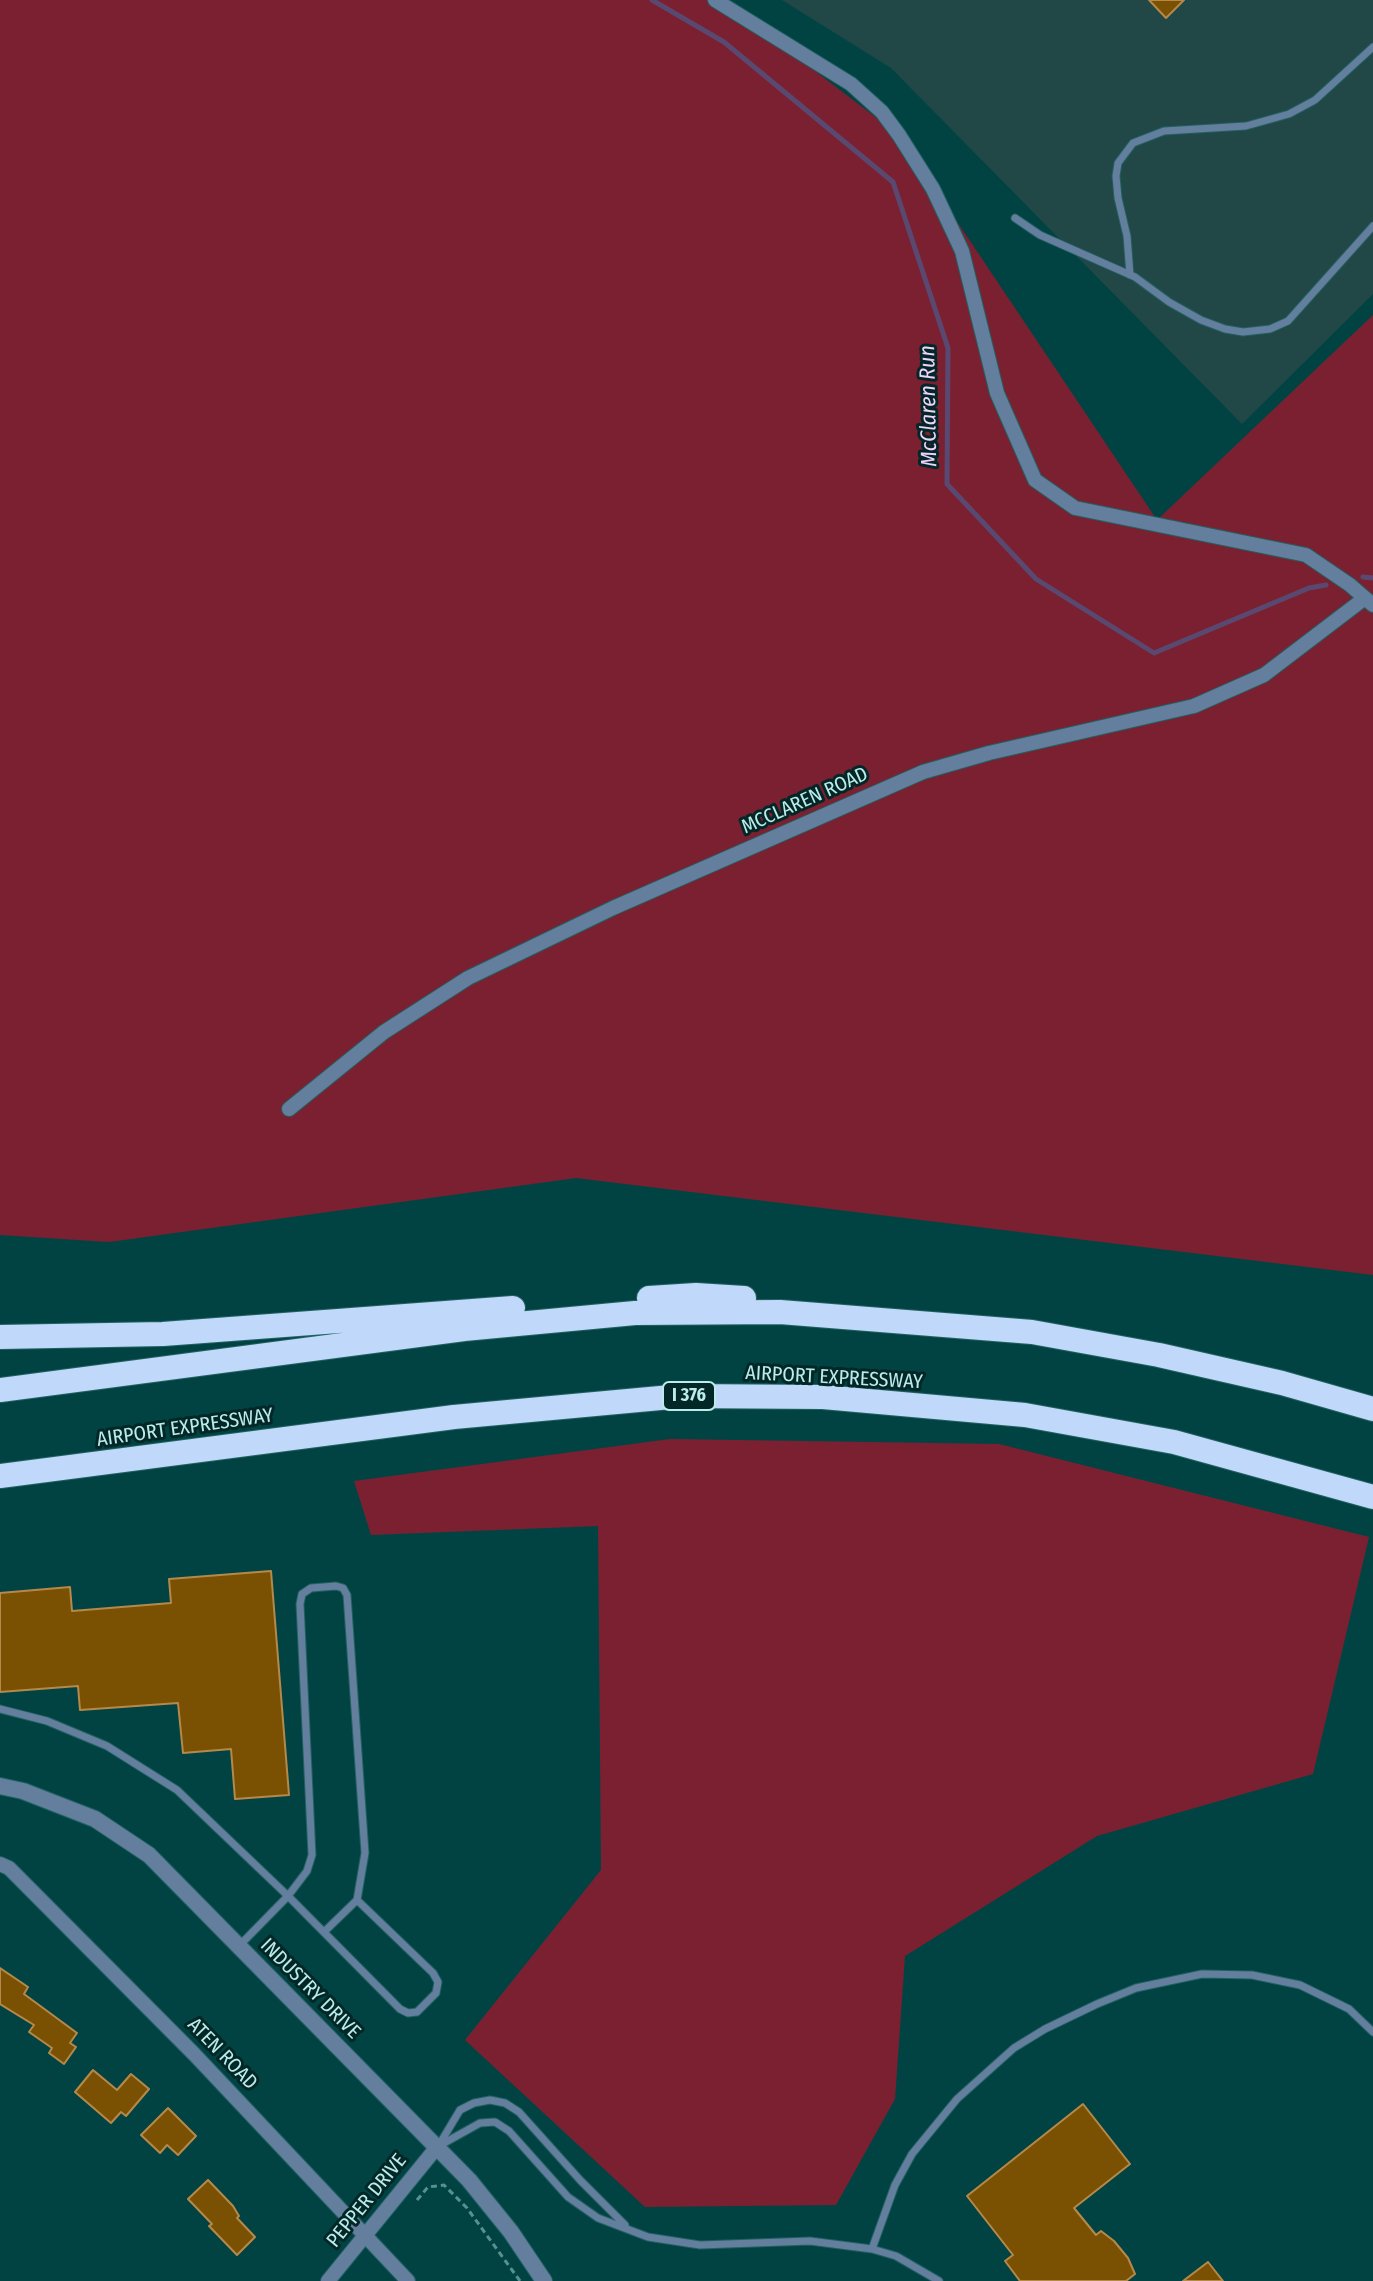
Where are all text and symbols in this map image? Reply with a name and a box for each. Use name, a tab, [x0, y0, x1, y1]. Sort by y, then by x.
water label: McClaren Run	[915, 345, 943, 467]
street label: MCCLAREN ROAD	[738, 762, 872, 840]
street label: AIRPORT EXPRESSWAY	[745, 1361, 923, 1395]
road number: I 376	[663, 1382, 715, 1410]
street label: AIRPORT EXPRESSWAY	[95, 1404, 275, 1452]
street label: INDUSTRY DRIVE	[255, 1934, 365, 2044]
street label: ATEN ROAD	[182, 2013, 262, 2095]
street label: PEPPER DRIVE	[322, 2150, 412, 2252]

